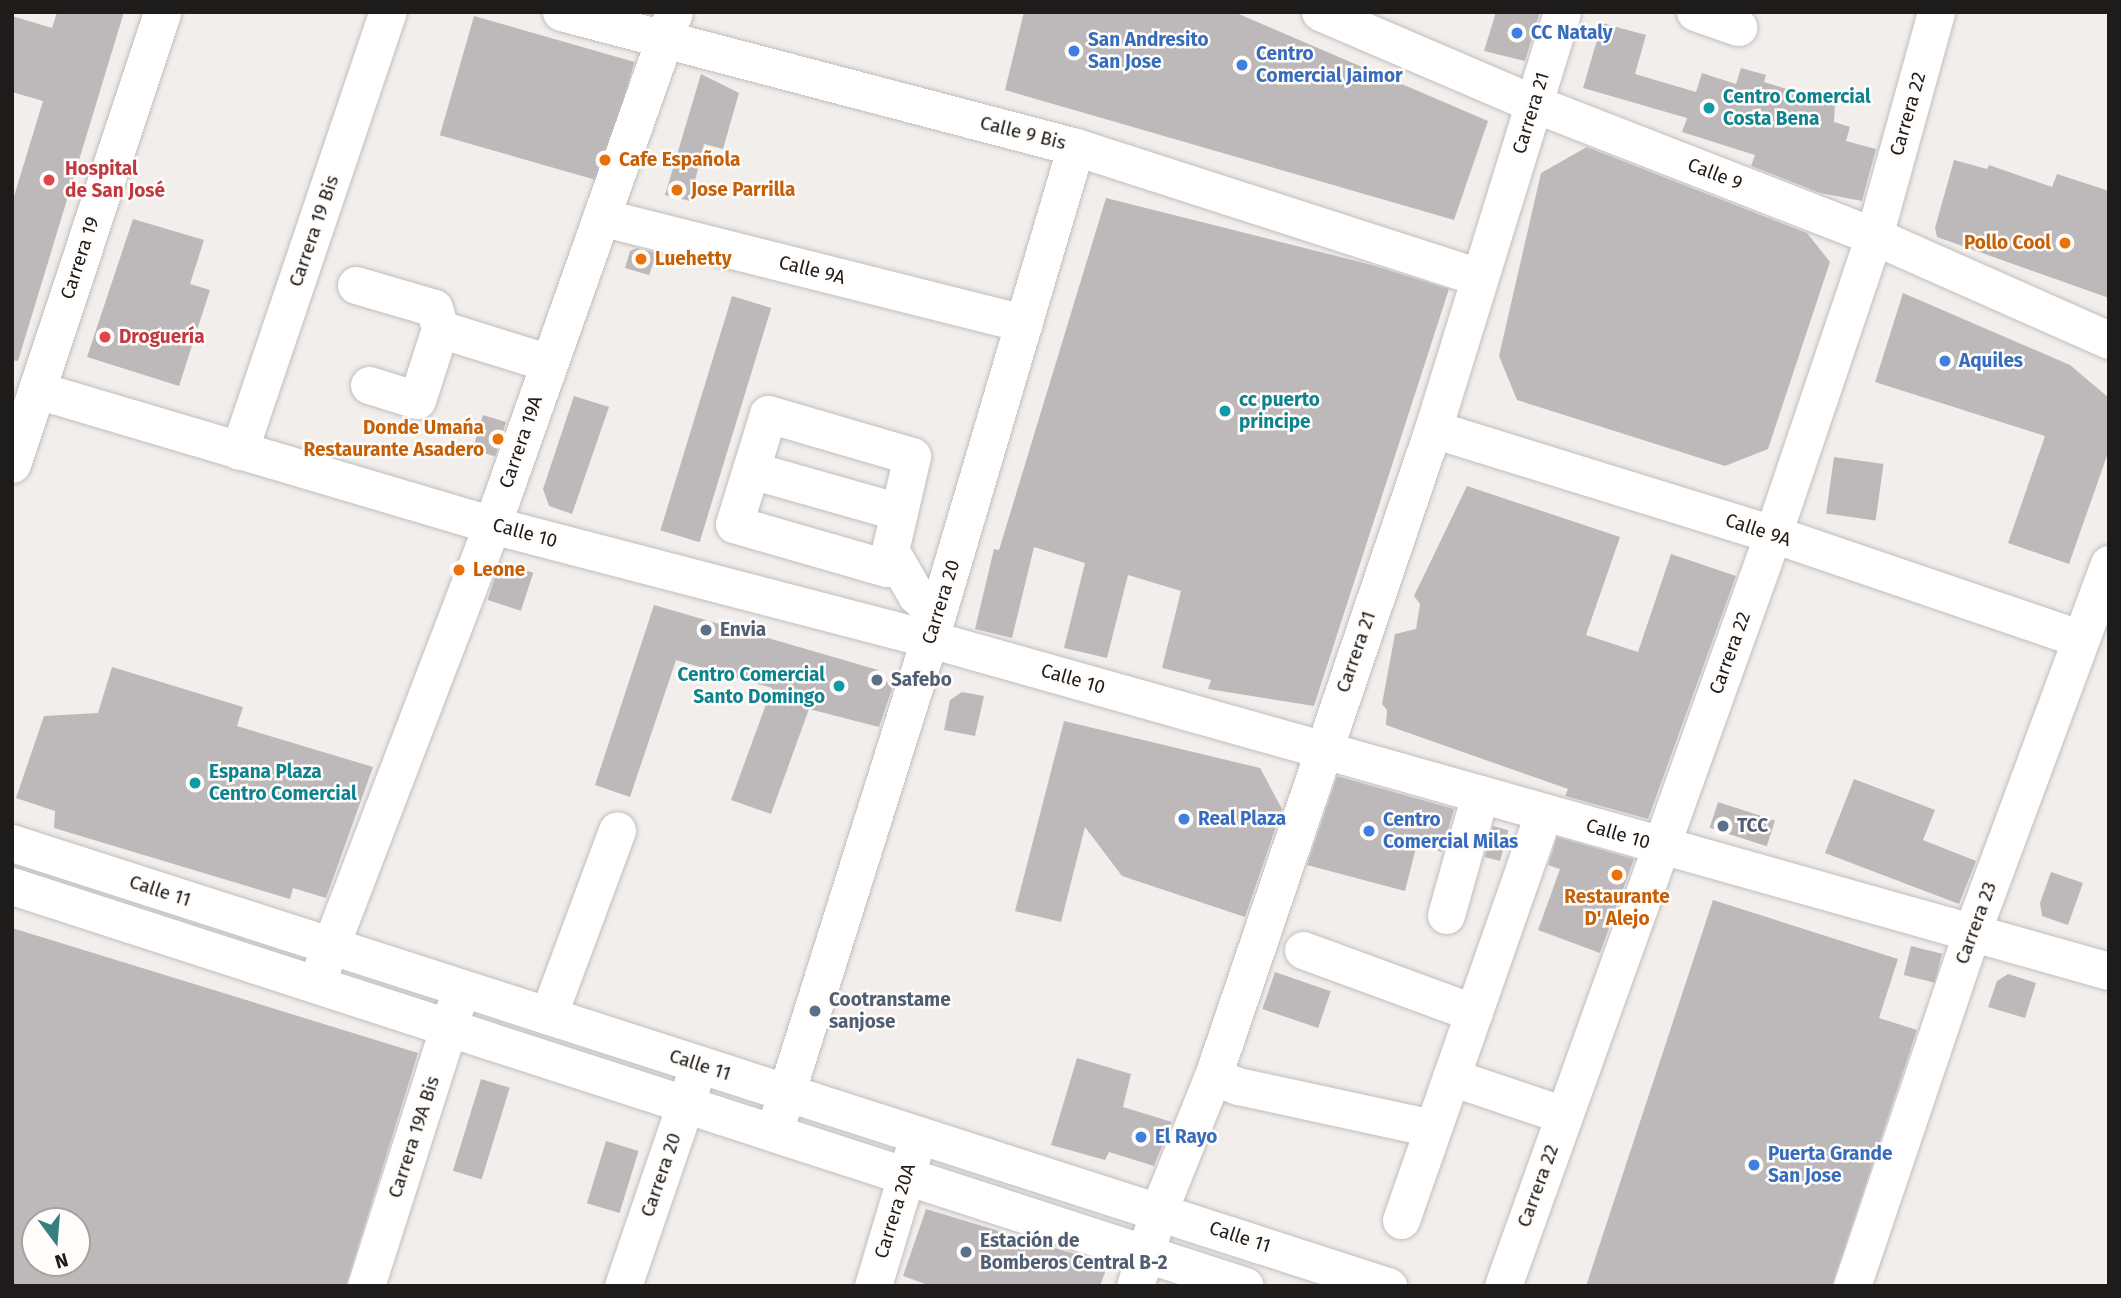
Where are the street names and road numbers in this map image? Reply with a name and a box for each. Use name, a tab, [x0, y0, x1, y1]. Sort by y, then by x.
street label: Carrera 21	[1508, 69, 1554, 157]
street label: Carrera 22	[1885, 69, 1931, 159]
street label: Calle 9 Bis	[978, 111, 1068, 155]
street label: Calle 9	[1684, 153, 1746, 195]
street label: Carrera 19 Bis	[284, 172, 344, 290]
street label: Carrera 19	[56, 214, 104, 302]
street label: Calle 9A	[776, 251, 848, 289]
street label: Carrera 19A	[495, 393, 547, 491]
street label: Calle 9A	[1722, 509, 1794, 551]
street label: Calle 10	[490, 513, 560, 553]
street label: Carrera 20	[917, 557, 965, 647]
street label: Carrera 21	[1331, 608, 1381, 696]
street label: Carrera 22	[1705, 609, 1755, 697]
street label: Calle 10	[1038, 659, 1108, 699]
street label: Calle 10	[1583, 814, 1653, 854]
street label: Calle 11	[126, 870, 194, 912]
street label: Carrera 23	[1951, 879, 2001, 967]
street label: Calle 11	[666, 1044, 734, 1086]
street label: Carrera 19A Bis	[384, 1073, 444, 1201]
street label: Carrera 20	[636, 1130, 686, 1220]
street label: Carrera 22	[1513, 1142, 1563, 1230]
street label: Carrera 20A	[870, 1161, 920, 1261]
street label: Calle 11	[1206, 1216, 1274, 1258]

